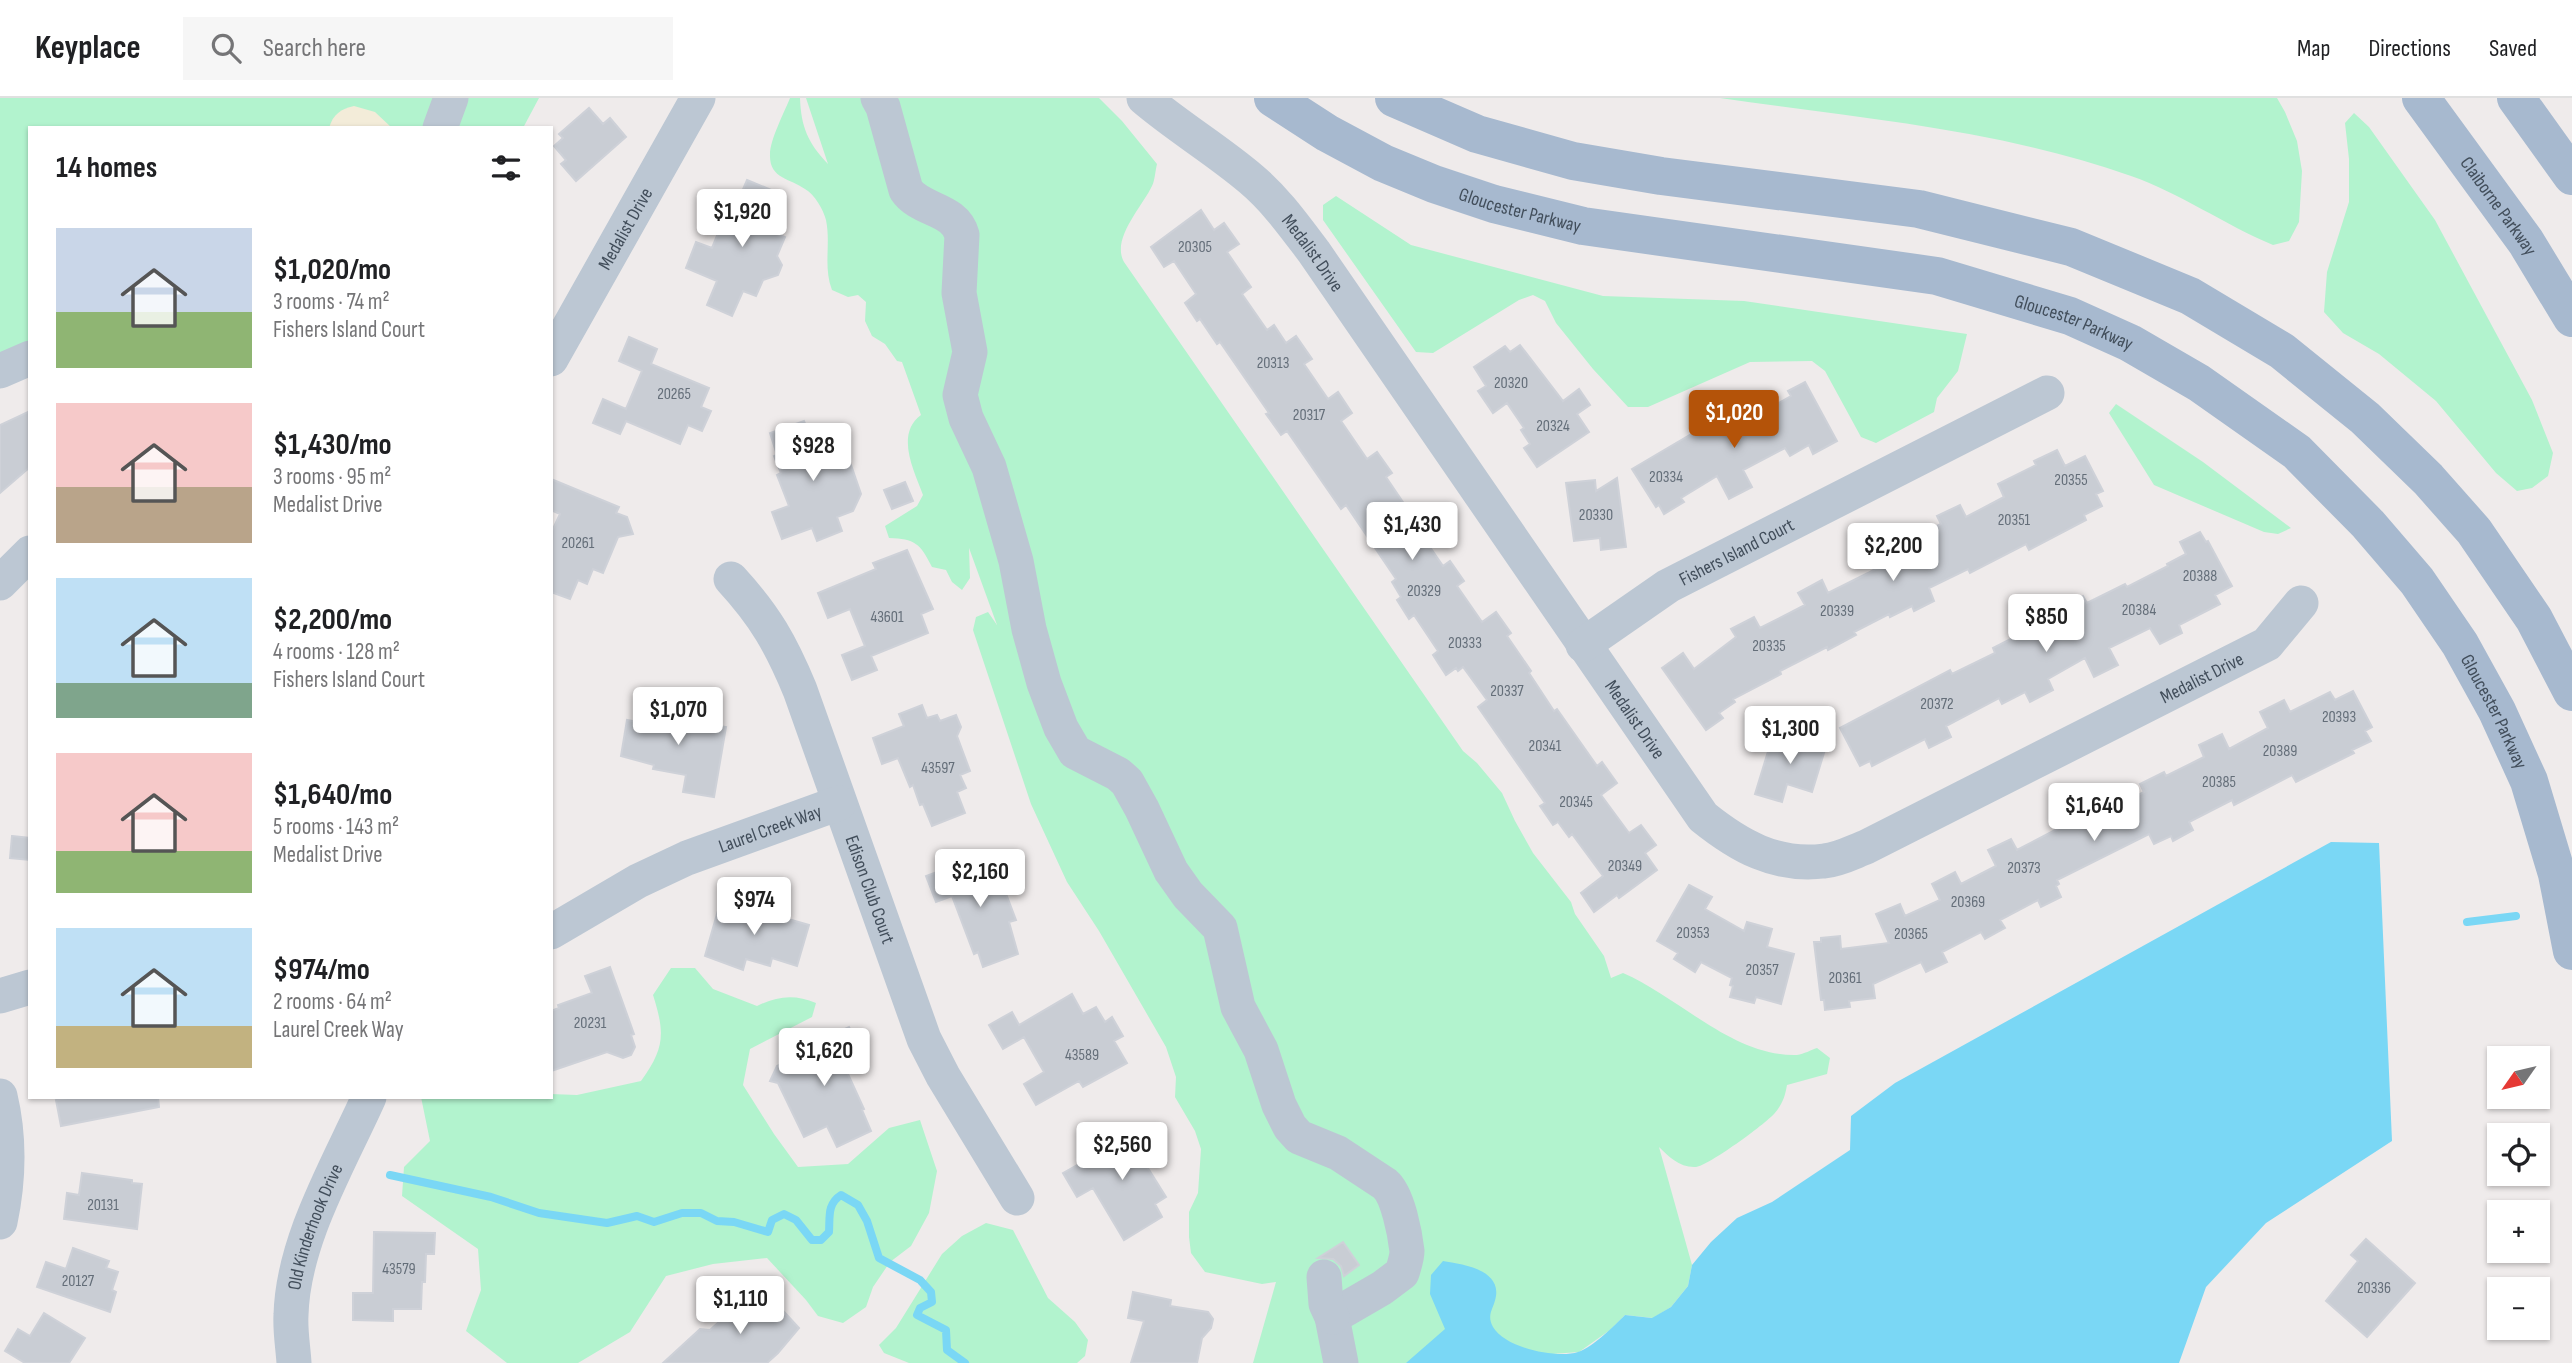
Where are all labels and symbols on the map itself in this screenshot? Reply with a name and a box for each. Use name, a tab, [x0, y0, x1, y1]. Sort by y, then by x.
street label: Claiborne Parkway	[2455, 153, 2542, 260]
street label: Gloucester Parkway	[1456, 183, 1584, 238]
street label: Medalist Drive	[594, 184, 658, 274]
pin: $1,920	[685, 190, 799, 249]
street label: Medalist Drive	[1276, 210, 1348, 297]
house number: 20305	[1178, 238, 1212, 257]
street label: Gloucester Parkway	[2012, 290, 2137, 356]
house number: 20313	[1257, 354, 1289, 373]
house number: 20320	[1494, 374, 1528, 393]
house number: 20265	[657, 385, 691, 404]
pin: $1,020	[1677, 390, 1791, 450]
house number: 20317	[1293, 406, 1326, 425]
house number: 20324	[1536, 417, 1570, 436]
pin: $928	[772, 424, 854, 483]
house number: 20334	[1649, 468, 1683, 487]
house number: 20355	[2054, 471, 2088, 490]
pin: $1,430	[1355, 503, 1469, 562]
house number: 20330	[1579, 506, 1613, 525]
house number: 20351	[1998, 511, 2031, 530]
street label: Fishers Island Court	[1676, 514, 1798, 591]
pin: $2,200	[1836, 524, 1950, 583]
house number: 20261	[562, 534, 595, 553]
house number: 20388	[2183, 567, 2217, 586]
house number: 20329	[1407, 582, 1441, 601]
pin: $850	[2005, 594, 2087, 654]
house number: 20384	[2122, 601, 2157, 620]
house number: 20339	[1820, 602, 1854, 621]
house number: 43601	[870, 608, 904, 627]
house number: 20333	[1448, 634, 1482, 653]
house number: 20335	[1752, 637, 1786, 656]
street label: Medalist Drive	[2157, 648, 2248, 709]
street label: Gloucester Parkway	[2455, 650, 2532, 773]
street label: Medalist Drive	[1599, 676, 1670, 764]
house number: 20337	[1490, 682, 1524, 701]
pin: $1,070	[621, 688, 735, 747]
house number: 20372	[1920, 695, 1954, 714]
pin: $1,300	[1733, 706, 1847, 766]
house number: 20393	[2322, 708, 2356, 727]
house number: 20341	[1529, 737, 1562, 756]
house number: 20389	[2263, 742, 2297, 761]
house number: 43597	[921, 759, 955, 778]
house number: 20385	[2202, 773, 2236, 792]
pin: $1,640	[2037, 784, 2151, 843]
house number: 20345	[1559, 793, 1593, 812]
street label: Laurel Creek Way	[716, 800, 826, 859]
street label: Edison Club Court	[840, 833, 899, 947]
pin: $2,160	[923, 850, 1037, 909]
house number: 20349	[1608, 857, 1642, 876]
house number: 20373	[2007, 859, 2041, 878]
pin: $974	[713, 878, 795, 937]
house number: 20369	[1951, 893, 1985, 912]
house number: 20353	[1676, 924, 1710, 943]
house number: 20365	[1894, 925, 1928, 944]
house number: 20357	[1745, 961, 1779, 980]
house number: 20361	[1828, 969, 1862, 988]
house number: 20231	[574, 1014, 607, 1033]
pin: $1,620	[767, 1028, 881, 1088]
house number: 43589	[1065, 1046, 1099, 1065]
north arrow	[2487, 1046, 2550, 1110]
pin: $2,560	[1065, 1122, 1179, 1182]
street label: Old Kinderhook Drive	[283, 1160, 349, 1292]
house number: 20131	[87, 1196, 119, 1215]
house number: 43579	[382, 1260, 416, 1279]
house number: 20127	[62, 1272, 95, 1291]
pin: $1,110	[683, 1276, 797, 1336]
house number: 20336	[2357, 1279, 2391, 1298]

